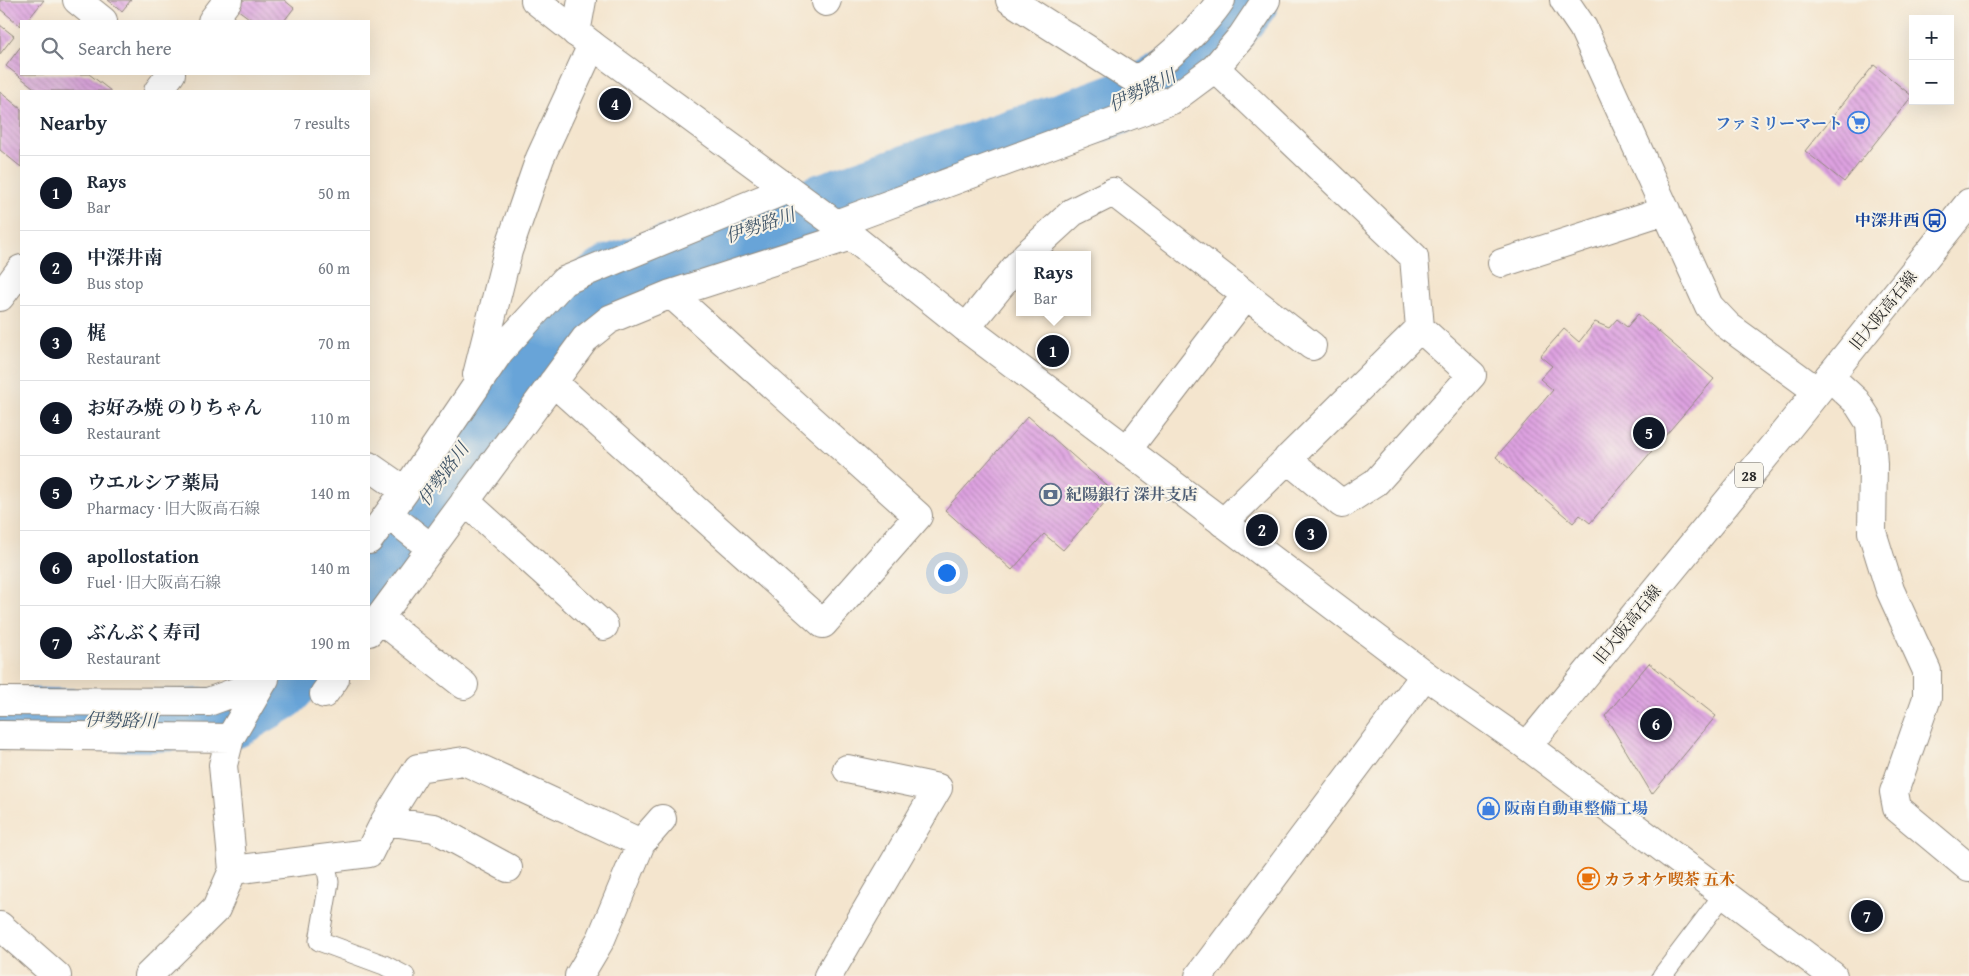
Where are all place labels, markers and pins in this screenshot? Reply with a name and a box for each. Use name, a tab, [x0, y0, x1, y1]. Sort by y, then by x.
pin: 4	[599, 85, 631, 123]
place label: ファミリーマート	[1715, 111, 1843, 135]
supermarket icon: ファミリーマート	[1847, 111, 1871, 135]
place label: 中深井西	[1855, 208, 1919, 232]
bus stop icon: 中深井西	[1923, 208, 1947, 232]
pin: 1	[1037, 332, 1069, 370]
pin: 5	[1633, 414, 1665, 452]
bank icon: 紀陽銀行 深井支店	[1038, 482, 1062, 506]
place label: 紀陽銀行 深井支店	[1066, 482, 1198, 506]
pin: 2	[1246, 511, 1278, 549]
pin: 3	[1295, 515, 1327, 553]
pin: 6	[1640, 705, 1672, 743]
shop icon: 阪南自動車整備工場	[1476, 796, 1500, 820]
place label: 阪南自動車整備工場	[1504, 796, 1648, 820]
cafe icon: カラオケ喫茶 五木	[1576, 867, 1600, 891]
place label: カラオケ喫茶 五木	[1604, 867, 1735, 891]
pin: 7	[1851, 897, 1883, 935]

